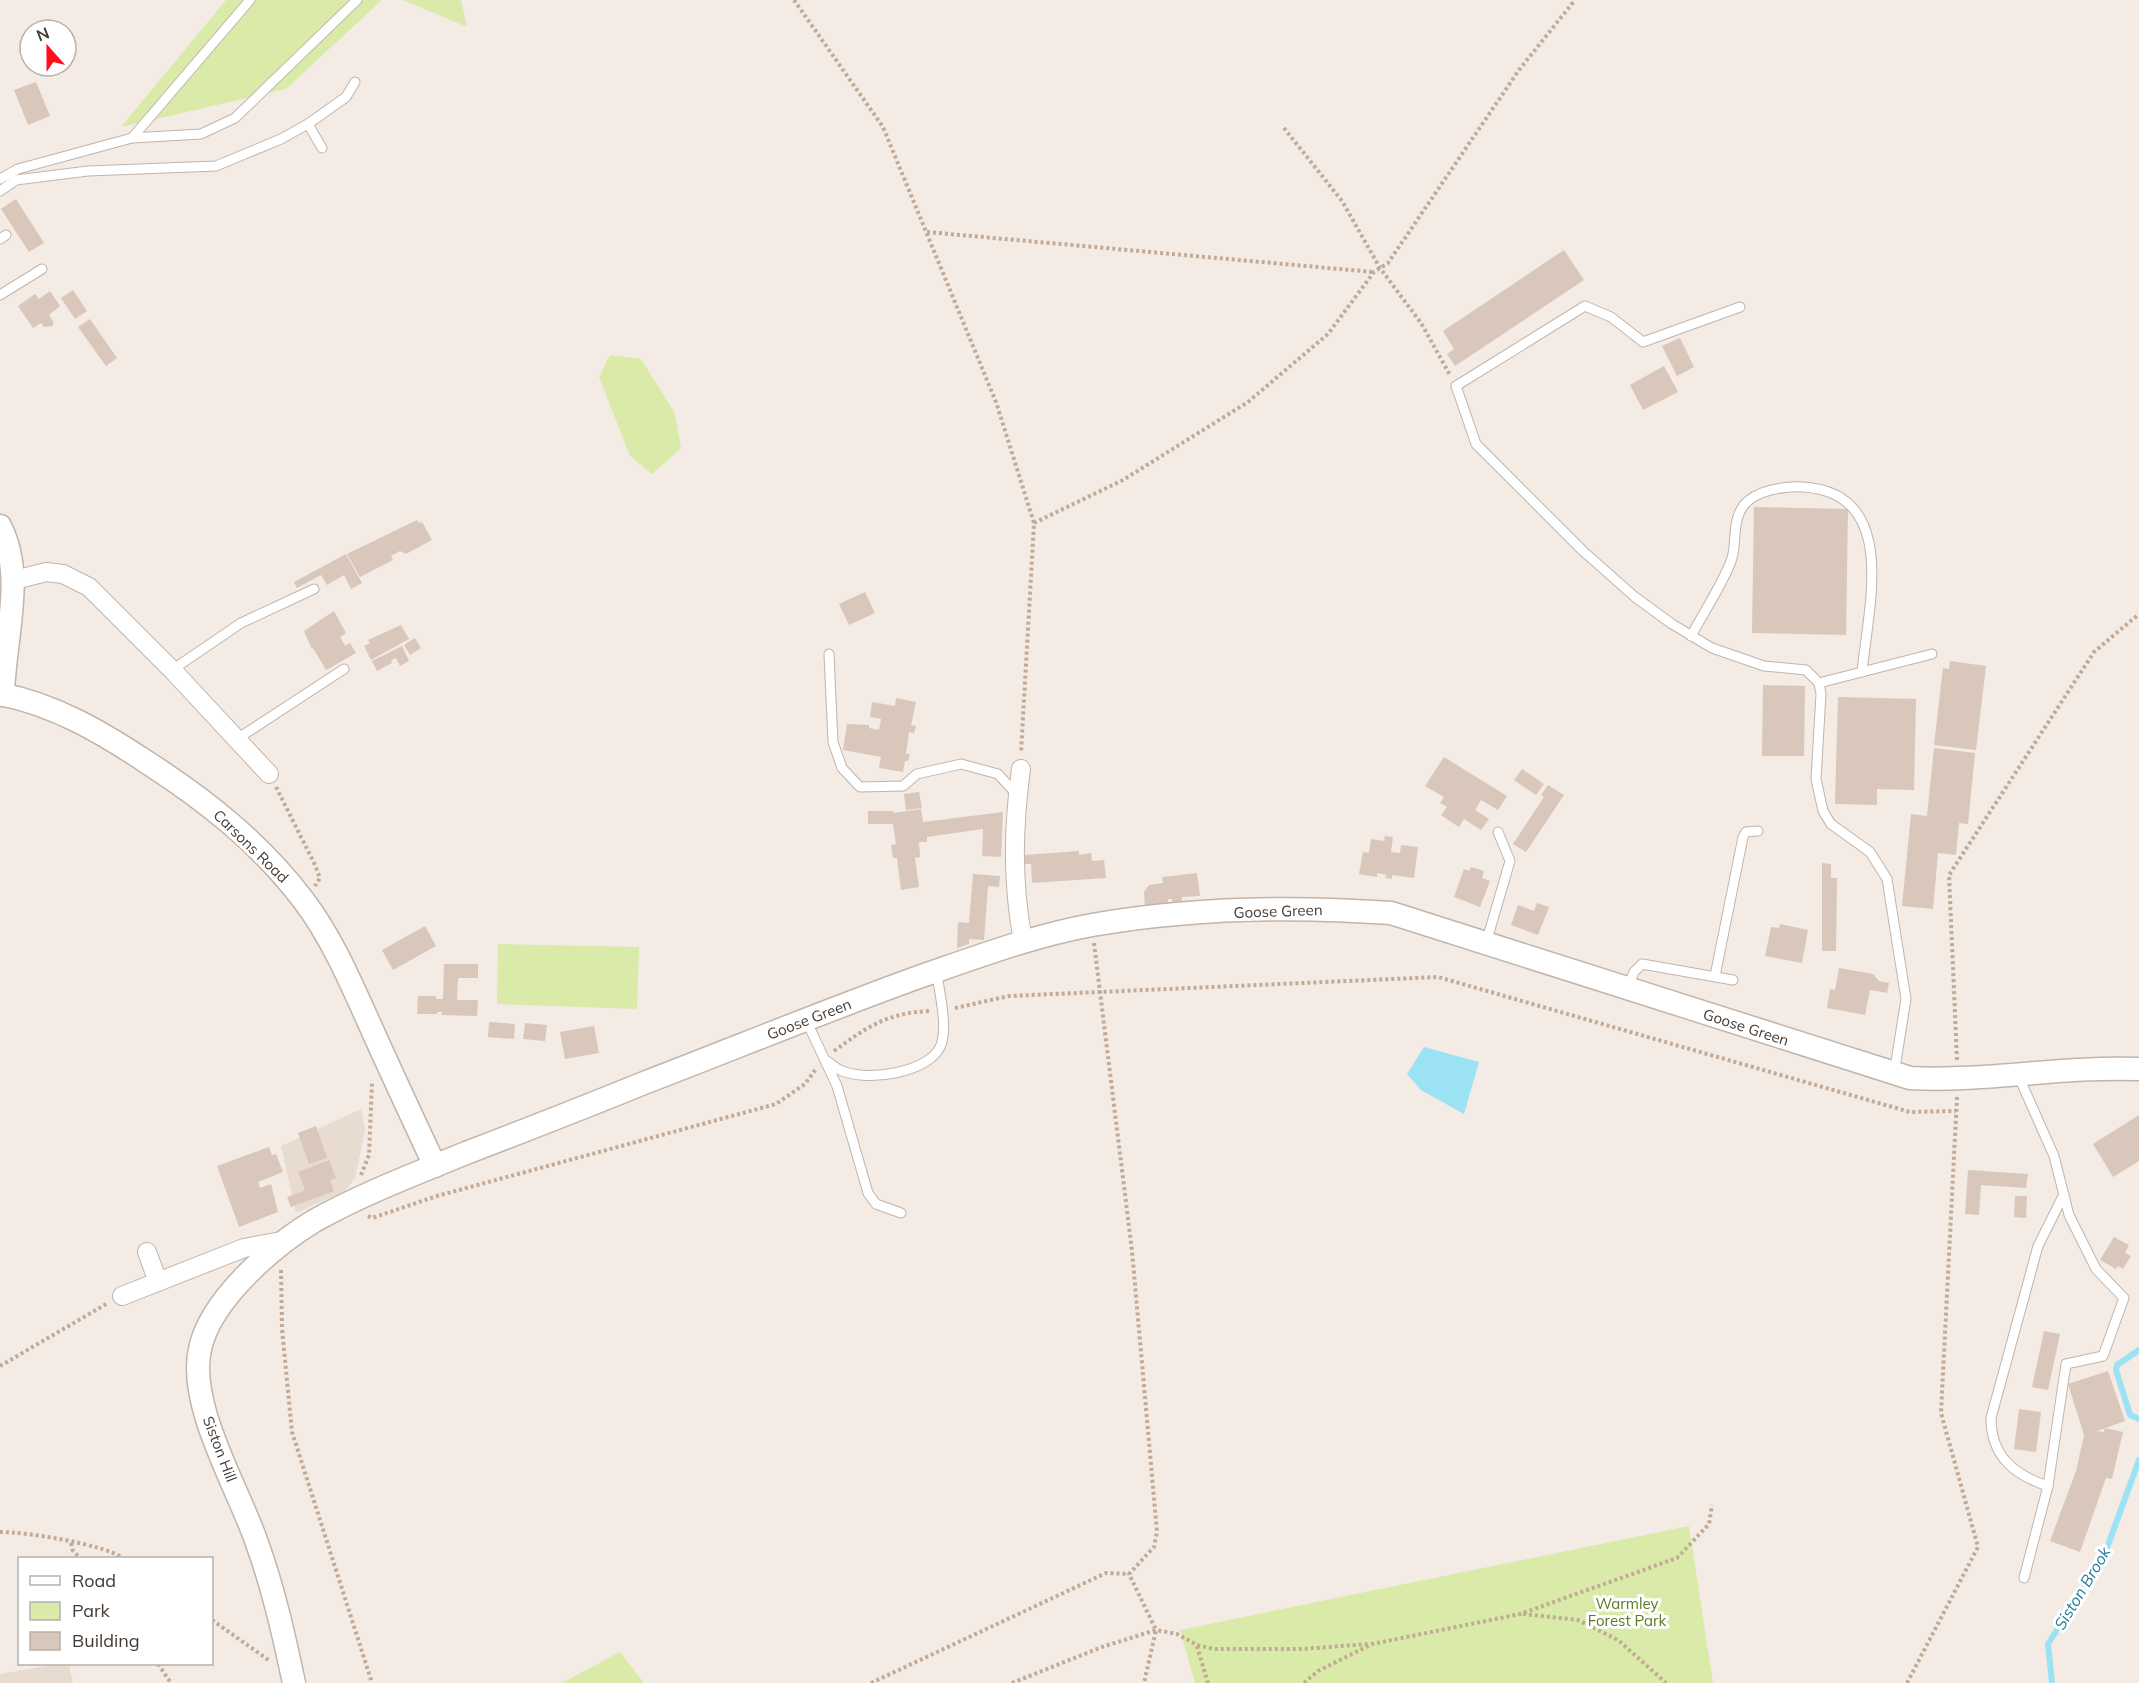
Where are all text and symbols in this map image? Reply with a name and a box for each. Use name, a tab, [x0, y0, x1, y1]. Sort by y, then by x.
north arrow	[18, 18, 78, 78]
text: N	[33, 22, 52, 45]
street label: Carsons Road	[209, 805, 293, 887]
street label: Goose Green	[1233, 900, 1323, 922]
street label: Goose Green	[764, 994, 854, 1044]
street label: Goose Green	[1701, 1004, 1791, 1050]
street label: Siston Hill	[199, 1413, 241, 1485]
water label: Siston Brook	[2049, 1542, 2115, 1633]
legend	[18, 1557, 213, 1665]
text: Road	[72, 1569, 116, 1592]
park label: Warmley Forest Park	[1588, 1594, 1666, 1630]
text: Park	[72, 1599, 111, 1622]
text: Building	[72, 1629, 140, 1652]

